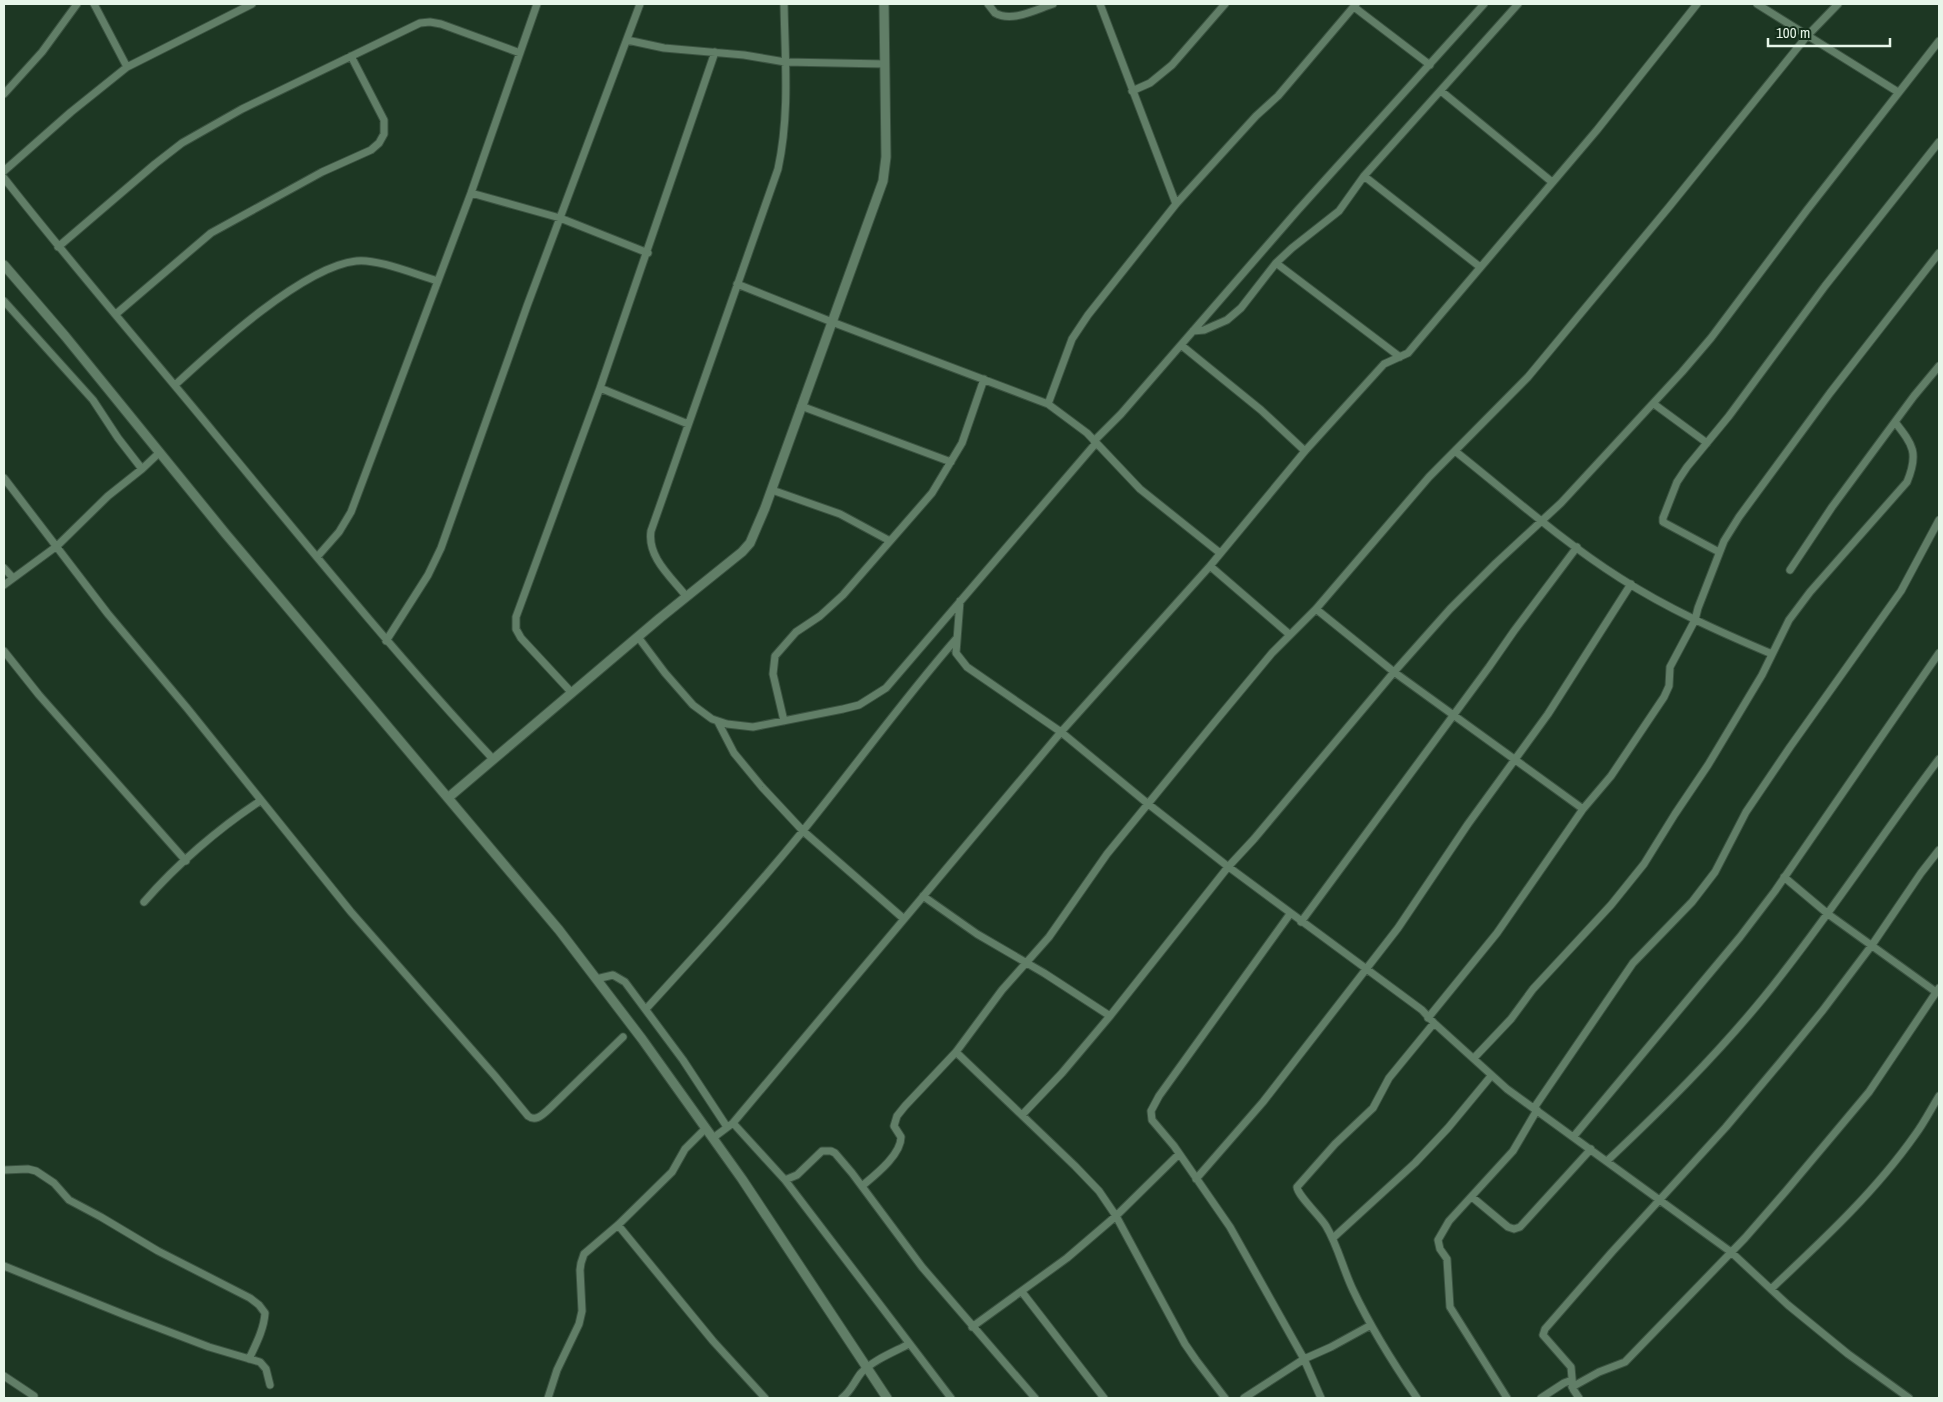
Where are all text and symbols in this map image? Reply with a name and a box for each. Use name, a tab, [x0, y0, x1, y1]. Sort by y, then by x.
scale bar	[1768, 15, 1890, 47]
text: 100 m	[1776, 22, 1810, 43]

